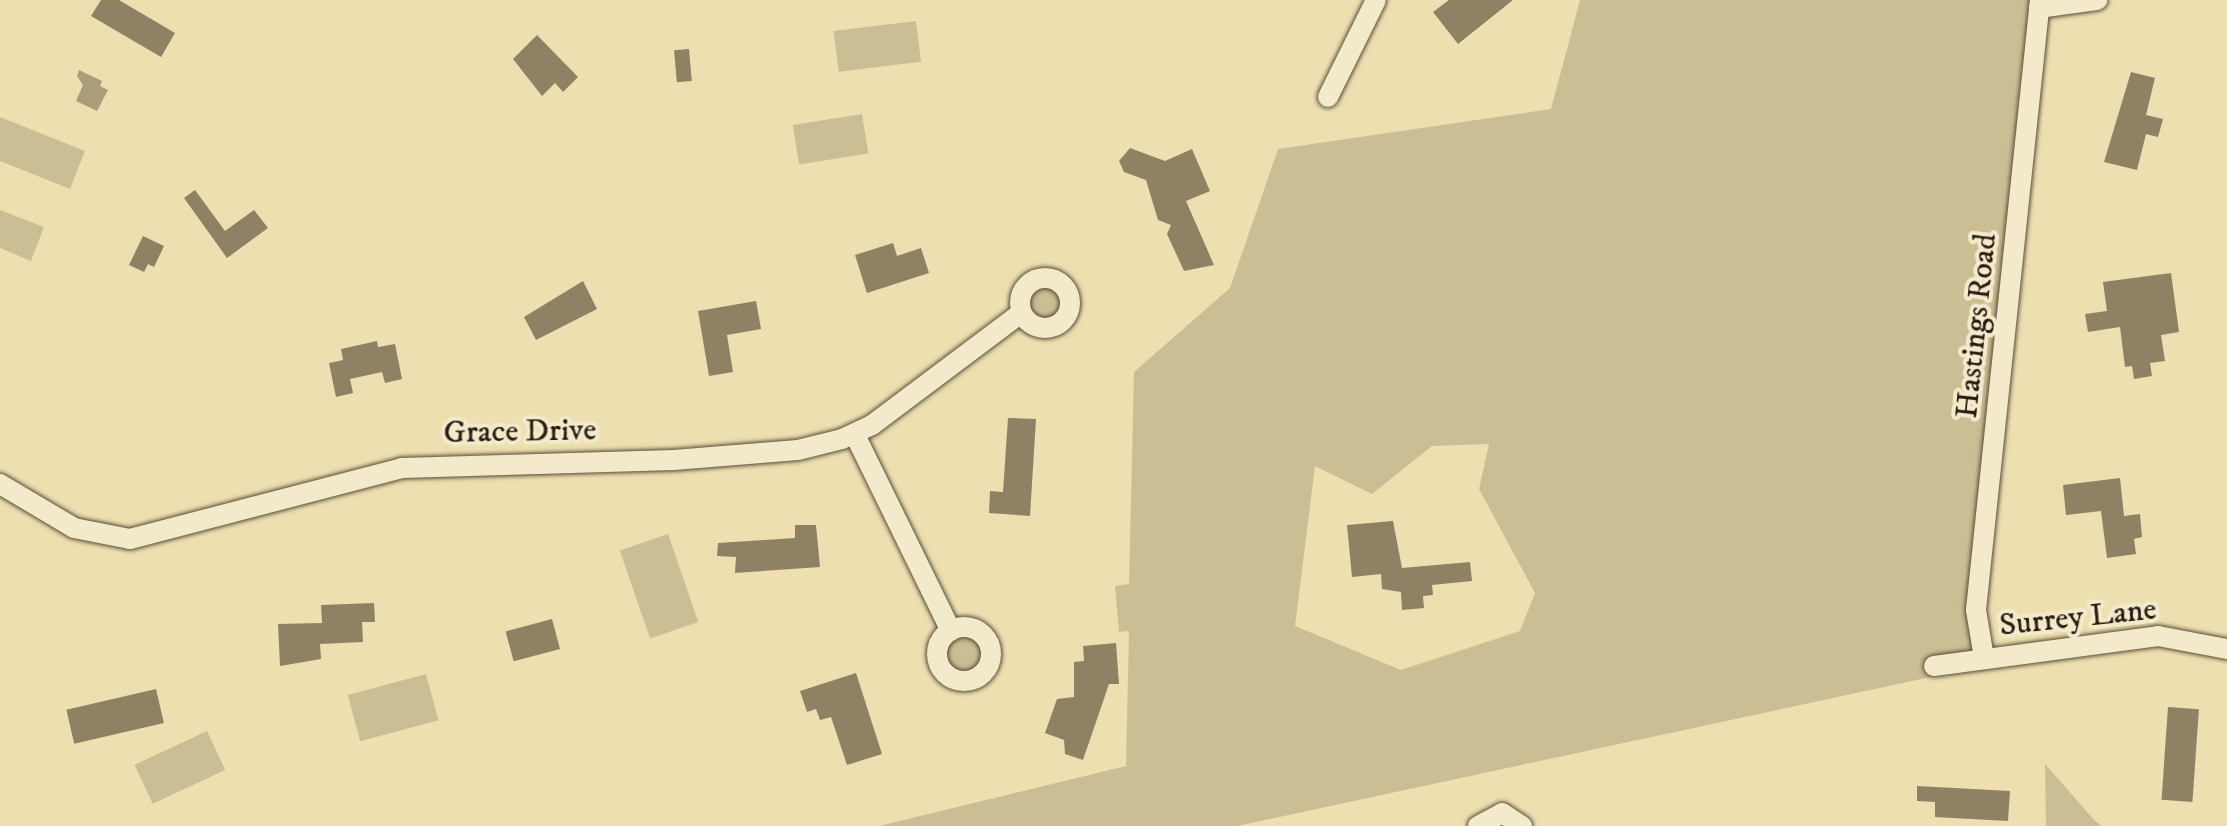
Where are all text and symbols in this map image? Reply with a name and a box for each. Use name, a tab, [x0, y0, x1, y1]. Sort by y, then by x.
street label: Hastings Road	[1948, 232, 2006, 420]
street label: Grace Drive	[443, 411, 597, 453]
street label: Surrey Lane	[1997, 591, 2159, 645]

